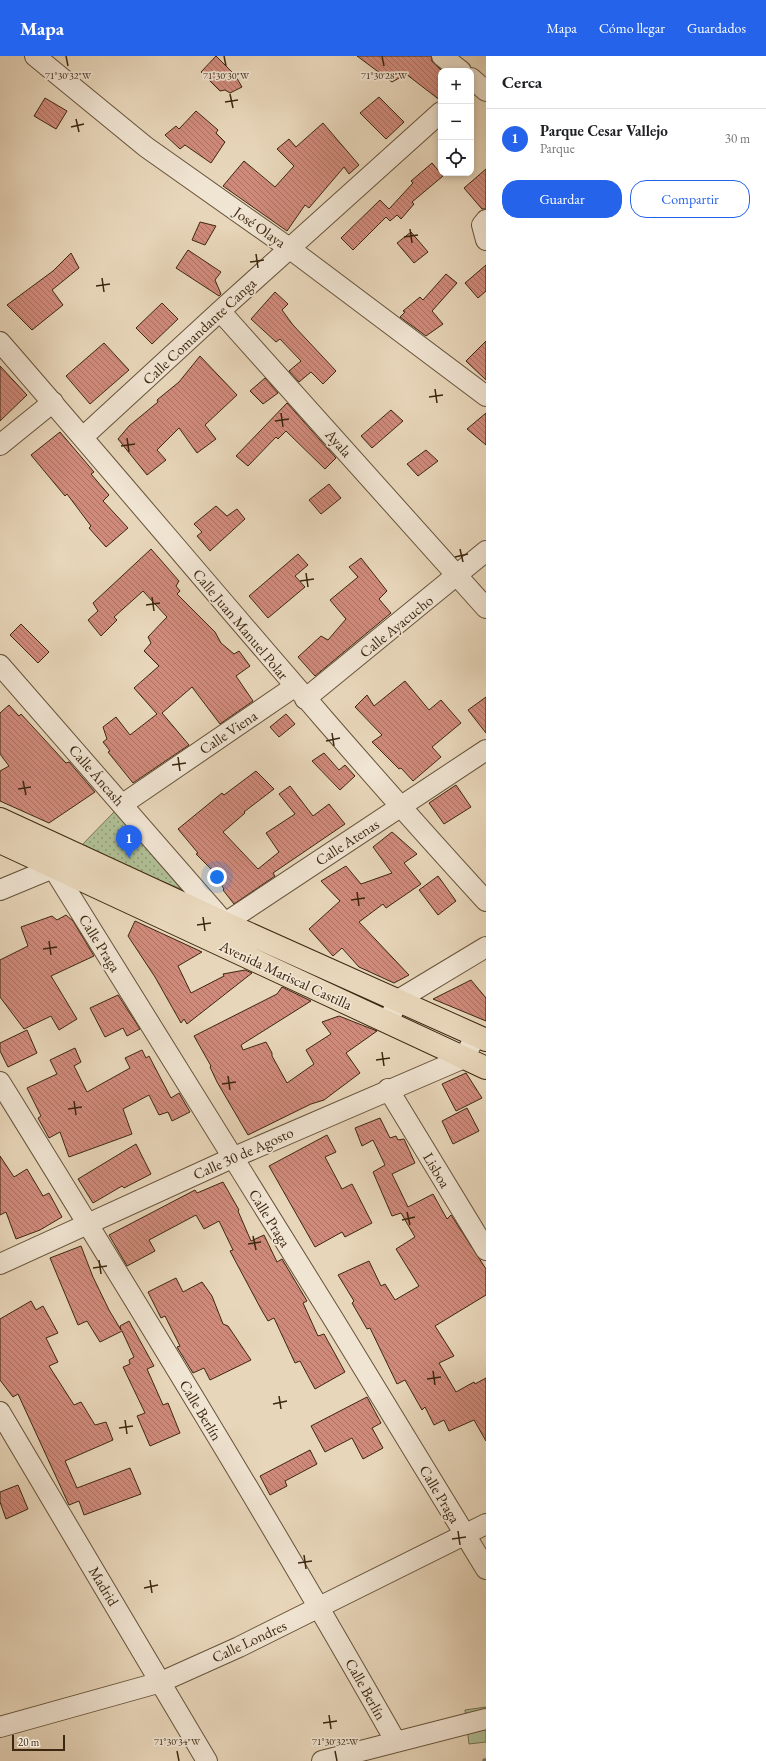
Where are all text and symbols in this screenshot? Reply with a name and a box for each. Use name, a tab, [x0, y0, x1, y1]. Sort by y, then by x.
text: Mapa	[20, 16, 64, 41]
text: Mapa	[546, 19, 577, 37]
text: Cómo llegar	[599, 19, 665, 37]
text: Guardados	[687, 19, 746, 37]
map controls	[438, 68, 474, 176]
button: +	[438, 68, 474, 104]
text: 71°30'32"W	[45, 69, 92, 82]
text: 71°30'30"W	[203, 69, 250, 82]
text: 71°30'28"W	[361, 69, 408, 82]
text: Cerca	[502, 71, 542, 93]
button: −	[438, 104, 474, 140]
text: Parque Cesar Vallejo	[540, 121, 668, 140]
text: 1	[512, 130, 518, 147]
text: 30 m	[725, 130, 750, 147]
button: locate	[438, 140, 474, 176]
text: Parque	[540, 140, 575, 157]
button: Guardar	[502, 180, 622, 218]
button: Compartir	[630, 180, 750, 218]
street label: José Olaya	[229, 201, 290, 252]
street label: Calle Comandante Canga	[138, 273, 260, 389]
street label: Ayala	[321, 424, 357, 461]
street label: Calle Juan Manuel Polar	[189, 564, 293, 684]
street label: Calle Ayacucho	[355, 590, 437, 662]
street label: Calle Viena	[195, 706, 261, 758]
street label: Calle Áncash	[65, 740, 129, 810]
street label: Calle Atenas	[311, 814, 383, 870]
pin: 1	[116, 825, 142, 858]
your location	[207, 867, 227, 887]
street label: Calle Praga	[75, 911, 125, 975]
street label: Avenida Mariscal Castilla	[216, 936, 355, 1014]
street label: Calle 30 de Agosto	[190, 1122, 296, 1184]
street label: Lisboa	[419, 1149, 455, 1191]
street label: Calle Praga	[245, 1186, 295, 1250]
street label: Calle Berlín	[175, 1376, 227, 1444]
street label: Calle Praga	[415, 1461, 465, 1527]
street label: Madrid	[85, 1563, 123, 1610]
street label: Calle Londres	[209, 1615, 289, 1667]
street label: Calle Berlín	[341, 1655, 391, 1723]
scale bar	[12, 1733, 65, 1752]
text: 20 m	[18, 1735, 39, 1749]
text: 71°30'34"W	[154, 1735, 201, 1748]
text: 71°30'32"W	[312, 1735, 359, 1748]

